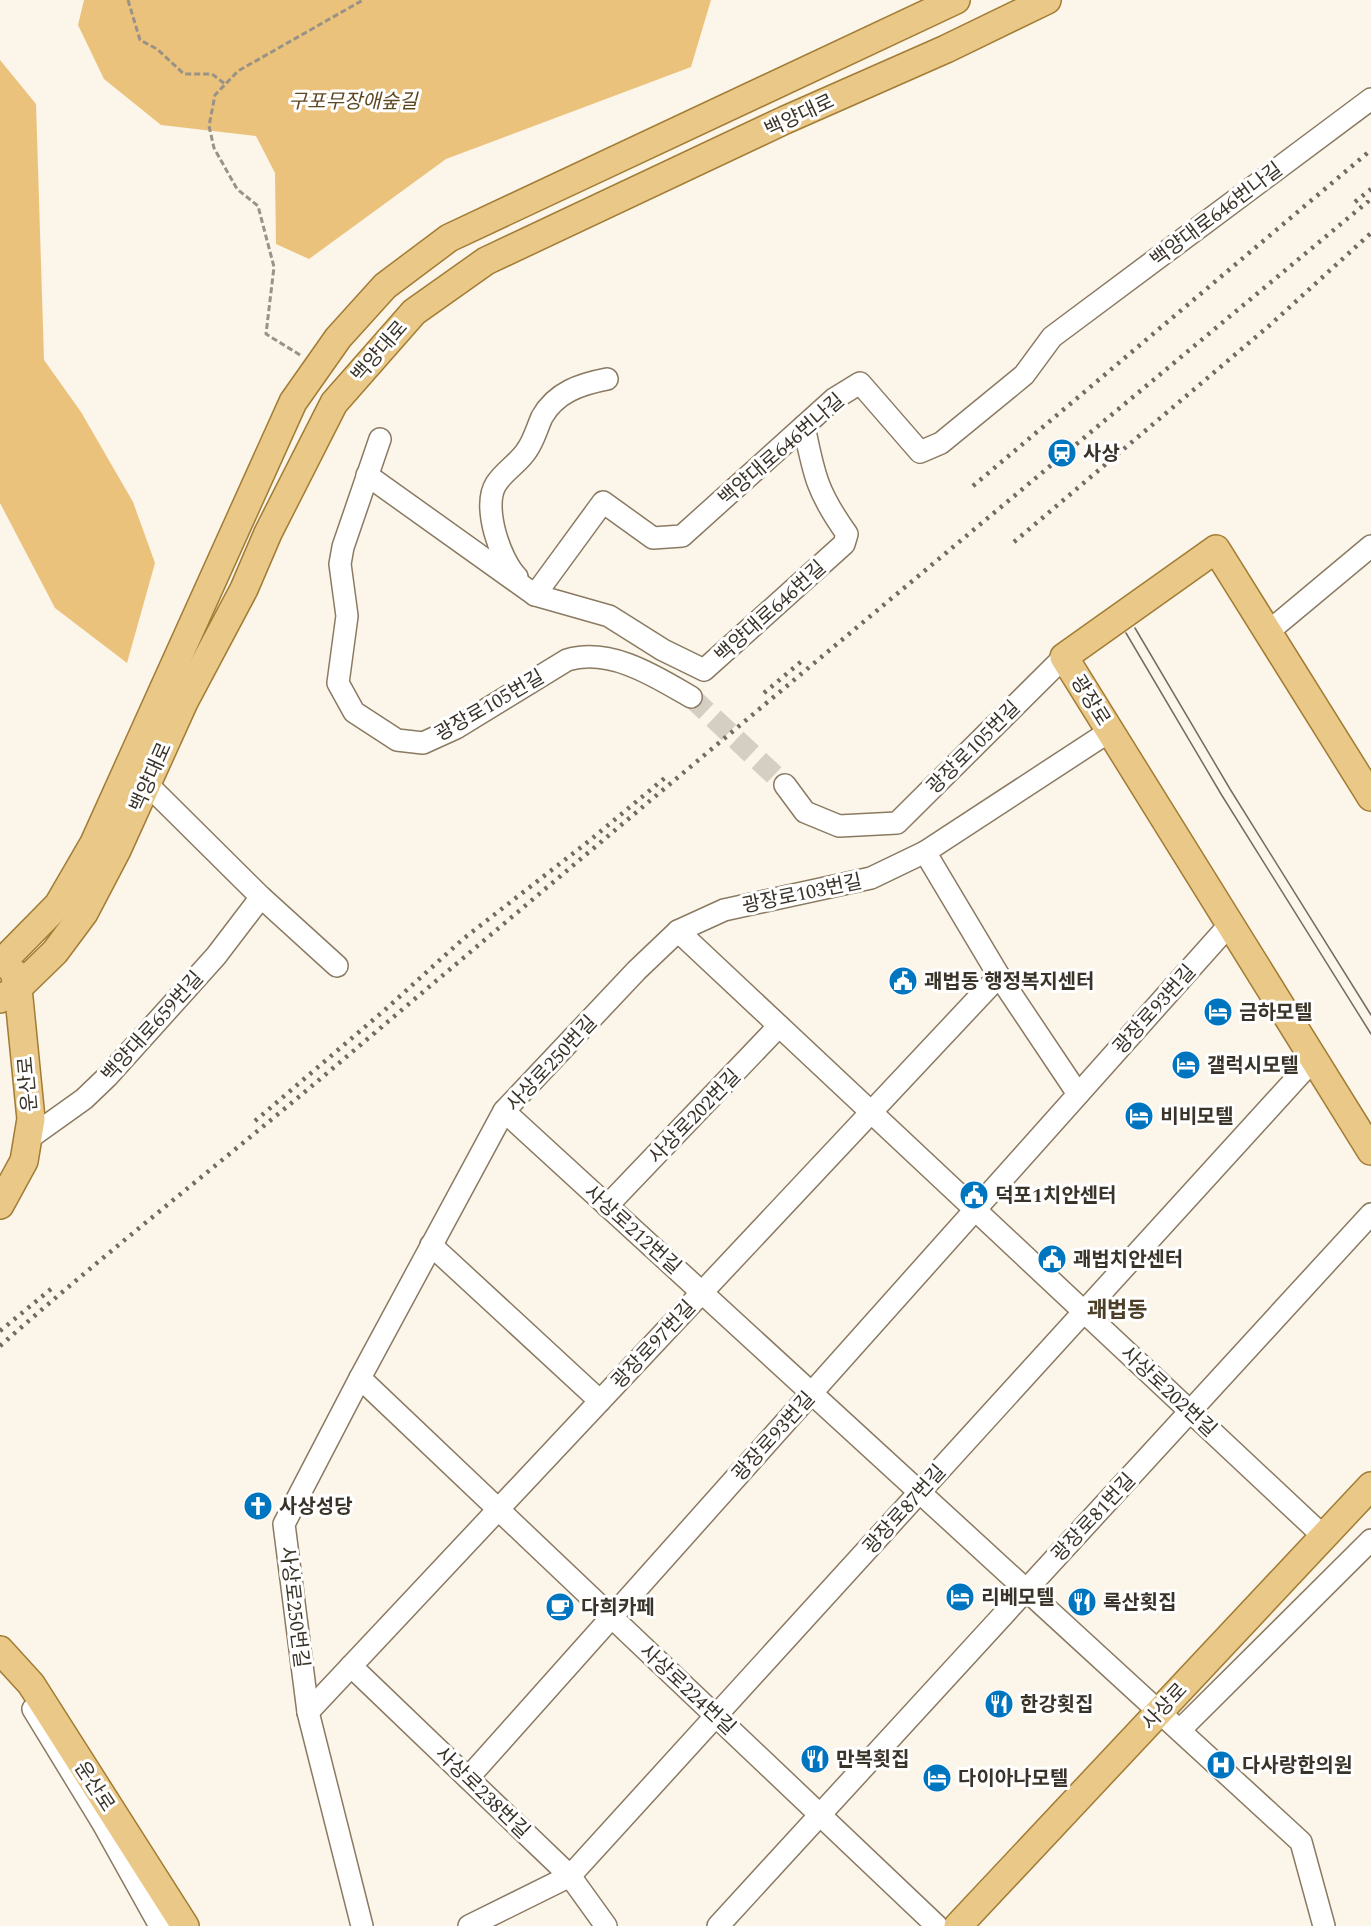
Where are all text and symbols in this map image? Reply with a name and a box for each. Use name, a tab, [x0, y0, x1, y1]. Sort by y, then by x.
park label: 구포무장애숲길	[289, 87, 419, 117]
street label: 백양대로	[760, 87, 839, 145]
street label: 백양대로646번나길	[1144, 155, 1289, 275]
street label: 백양대로	[344, 314, 415, 389]
street label: 백양대로646번나길	[712, 386, 851, 513]
station icon: 사상	[1046, 437, 1078, 469]
place label: 사상	[1083, 439, 1120, 469]
street label: 백양대로646번길	[708, 554, 833, 670]
street label: 광장로105번길	[429, 662, 550, 749]
street label: 광장로	[1063, 669, 1117, 732]
street label: 광장로105번길	[920, 694, 1027, 801]
street label: 백양대로	[122, 738, 180, 817]
street label: 광장로103번길	[739, 867, 865, 921]
street label: 광장로93번길	[1106, 958, 1203, 1061]
street label: 백양대로659번길	[95, 964, 211, 1089]
public building icon: 괘법동 행정복지센터	[887, 965, 919, 997]
place label: 괘법동 행정복지센터	[924, 967, 1095, 997]
hotel icon: 금하모텔	[1202, 996, 1234, 1028]
place label: 금하모텔	[1239, 998, 1313, 1028]
street label: 사상로250번길	[499, 1009, 604, 1119]
hotel icon: 갤럭시모텔	[1170, 1049, 1202, 1081]
place label: 갤럭시모텔	[1207, 1051, 1299, 1081]
street label: 운산로	[11, 1055, 45, 1113]
street label: 사상로202번길	[642, 1062, 748, 1171]
hotel icon: 비비모텔	[1123, 1100, 1155, 1132]
place label: 비비모텔	[1160, 1102, 1234, 1132]
street label: 사상로212번길	[577, 1178, 688, 1282]
public building icon: 덕포1치안센터	[958, 1179, 990, 1211]
place label: 덕포1치안센터	[995, 1181, 1117, 1211]
public building icon: 괘법치안센터	[1036, 1243, 1068, 1275]
place label: 괘법치안센터	[1073, 1245, 1183, 1275]
street label: 광장로97번길	[605, 1293, 703, 1396]
district label: 괘법동	[1087, 1294, 1147, 1327]
street label: 사상로202번길	[1113, 1339, 1223, 1444]
street label: 광장로93번길	[725, 1385, 822, 1488]
street label: 광장로87번길	[856, 1458, 953, 1561]
street label: 광장로81번길	[1045, 1466, 1143, 1569]
church icon: 사상성당	[242, 1490, 274, 1522]
place label: 사상성당	[279, 1492, 353, 1522]
street label: 사상로250번길	[272, 1545, 316, 1669]
hotel icon: 리베모텔	[944, 1581, 976, 1613]
place label: 리베모텔	[981, 1583, 1055, 1613]
restaurant icon: 록산횟집	[1066, 1586, 1098, 1618]
place label: 록산횟집	[1103, 1588, 1177, 1618]
cafe icon: 다희카페	[544, 1591, 576, 1623]
place label: 다희카페	[581, 1593, 655, 1623]
street label: 사상로224번길	[632, 1637, 742, 1742]
street label: 사상로	[1135, 1676, 1195, 1737]
restaurant icon: 한강횟집	[983, 1688, 1015, 1720]
place label: 한강횟집	[1020, 1690, 1094, 1720]
street label: 사상로238번길	[428, 1740, 537, 1846]
restaurant icon: 만복횟집	[799, 1743, 831, 1775]
place label: 만복횟집	[836, 1745, 910, 1775]
hospital icon: 다사랑한의원	[1205, 1749, 1237, 1781]
place label: 다사랑한의원	[1242, 1751, 1352, 1781]
street label: 운산로	[67, 1755, 122, 1818]
hotel icon: 다이아나모텔	[921, 1762, 953, 1794]
place label: 다이아나모텔	[958, 1764, 1068, 1794]

